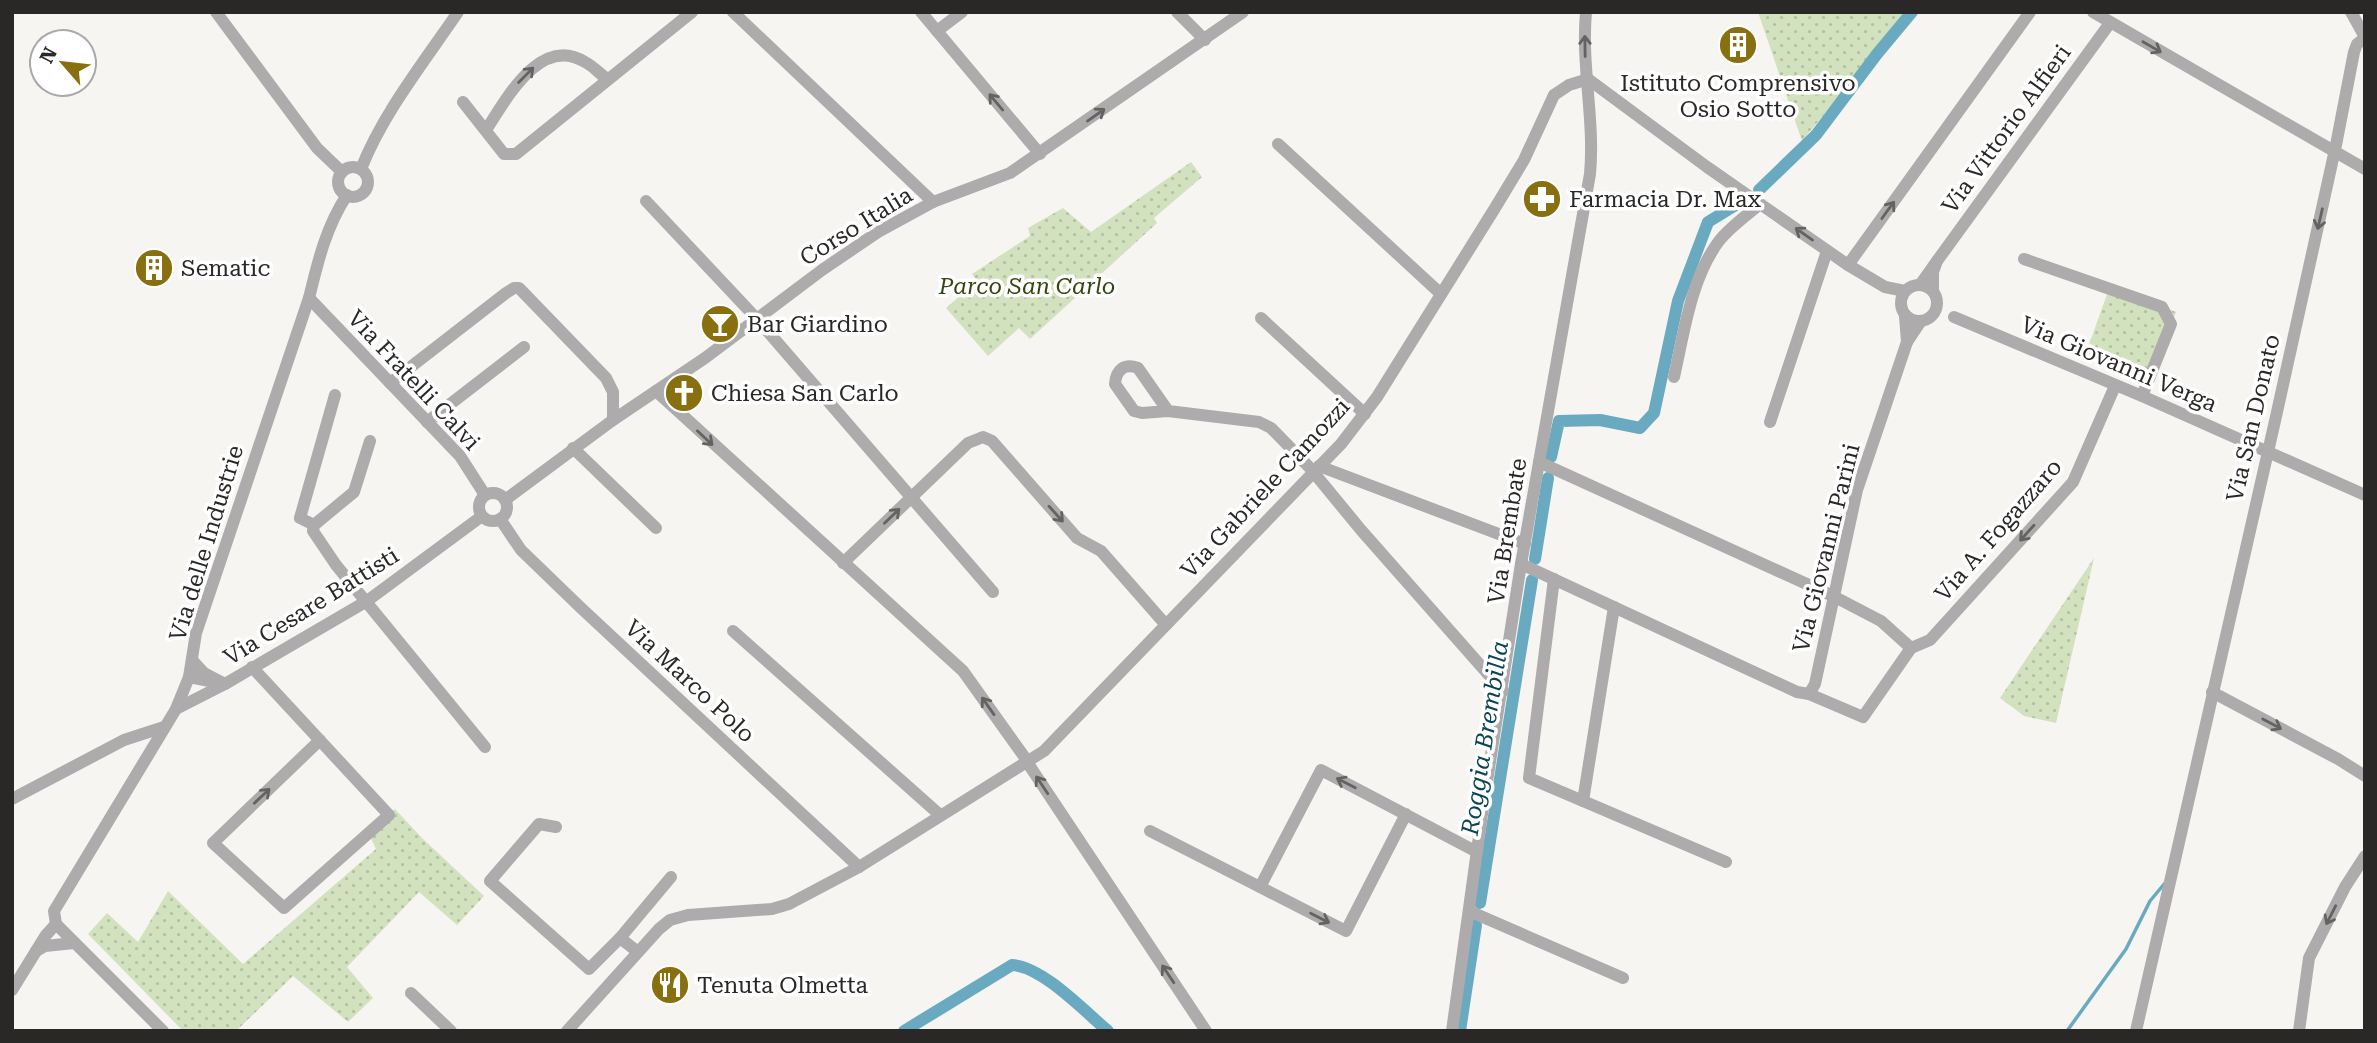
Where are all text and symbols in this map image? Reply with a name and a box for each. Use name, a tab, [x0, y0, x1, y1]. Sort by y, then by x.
building icon: Istituto Comprensivo Osio Sotto	[1717, 24, 1759, 66]
north arrow	[28, 28, 98, 98]
one-way arrow	[1578, 35, 1591, 58]
street label: Via Vittorio Alfieri	[1936, 40, 2077, 219]
one-way arrow	[2141, 40, 2161, 54]
text: N	[35, 43, 62, 67]
one-way arrow	[518, 67, 535, 84]
place label: Istituto Comprensivo Osio Sotto	[1620, 70, 1856, 123]
one-way arrow	[989, 93, 1005, 111]
one-way arrow	[1086, 108, 1105, 122]
pharmacy icon: Farmacia Dr. Max	[1521, 178, 1563, 220]
street label: Corso Italia	[795, 181, 918, 272]
place label: Farmacia Dr. Max	[1569, 186, 1762, 213]
one-way arrow	[1881, 201, 1895, 220]
one-way arrow	[2312, 207, 2326, 230]
one-way arrow	[1794, 227, 1814, 241]
building icon: Sematic	[133, 247, 175, 289]
place label: Sematic	[181, 255, 270, 282]
park label: Parco San Carlo	[938, 273, 1115, 300]
bar icon: Bar Giardino	[699, 303, 741, 345]
street label: Via Fratelli Calvi	[342, 305, 485, 456]
place label: Bar Giardino	[747, 311, 888, 338]
street label: Via Giovanni Verga	[2017, 311, 2221, 418]
street label: Via San Donato	[2221, 332, 2286, 504]
church icon: Chiesa San Carlo	[663, 372, 705, 414]
place label: Chiesa San Carlo	[711, 380, 899, 407]
street label: Via Gabriele Camozzi	[1175, 393, 1355, 584]
one-way arrow	[696, 430, 714, 446]
street label: Via Giovanni Parini	[1787, 441, 1865, 655]
street label: Via delle Industrie	[164, 442, 249, 644]
street label: Via A. Fogazzaro	[1929, 454, 2068, 607]
street label: Via Brembate	[1483, 456, 1532, 606]
one-way arrow	[1048, 505, 1064, 523]
one-way arrow	[883, 507, 900, 524]
one-way arrow	[2019, 524, 2035, 542]
street label: Via Cesare Battisti	[219, 542, 404, 671]
street label: Via Marco Polo	[619, 614, 760, 748]
water label: Roggia Brembilla	[1456, 639, 1514, 838]
one-way arrow	[981, 697, 995, 716]
one-way arrow	[2261, 718, 2282, 731]
one-way arrow	[1336, 775, 1357, 789]
one-way arrow	[1034, 776, 1049, 795]
one-way arrow	[253, 788, 270, 805]
one-way arrow	[2323, 904, 2337, 925]
one-way arrow	[1309, 912, 1330, 925]
restaurant icon: Tenuta Olmetta	[649, 964, 691, 1006]
one-way arrow	[1161, 965, 1175, 984]
place label: Tenuta Olmetta	[697, 972, 868, 999]

